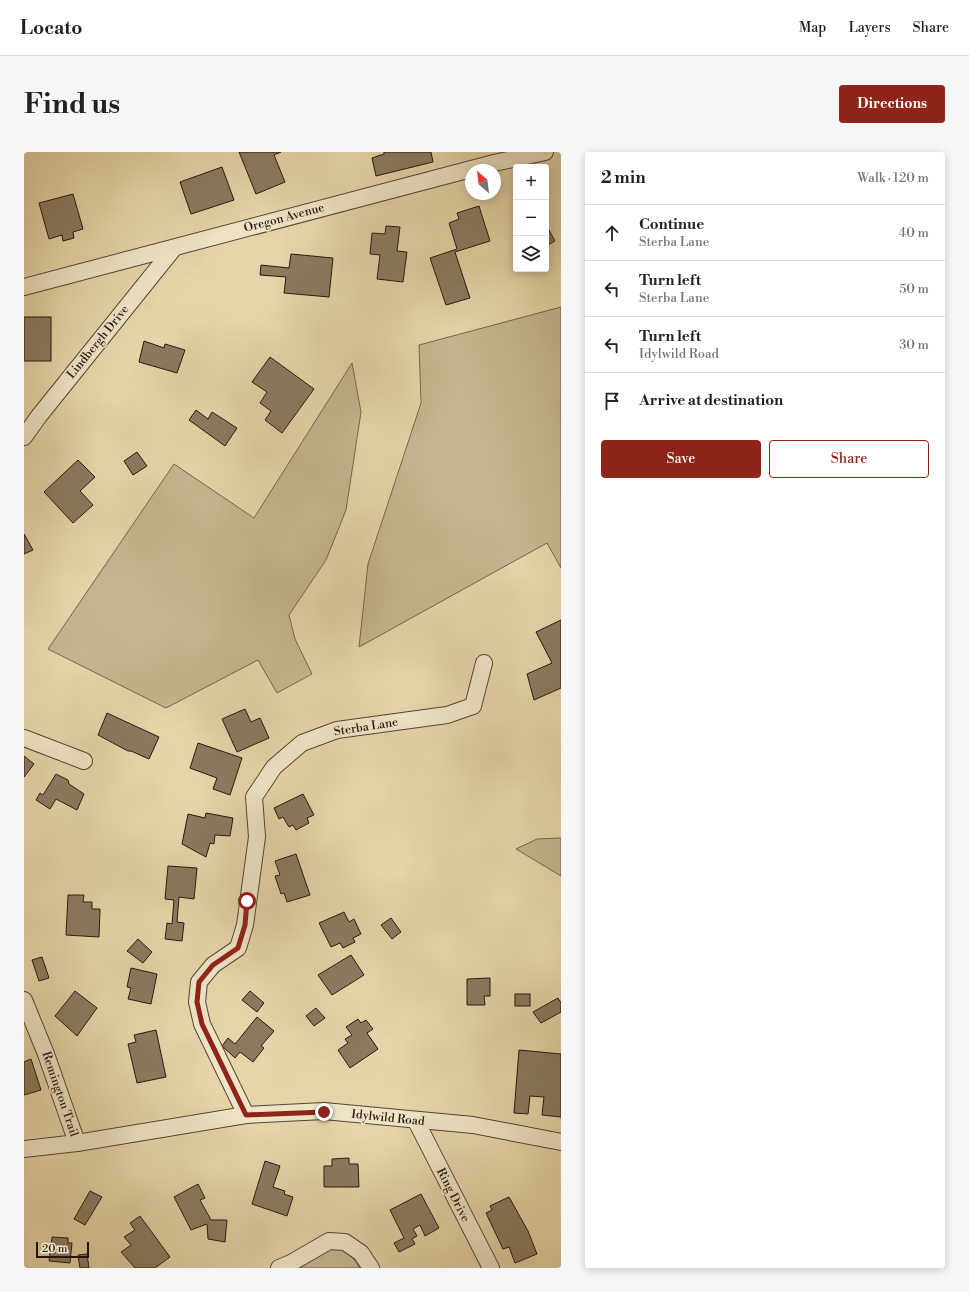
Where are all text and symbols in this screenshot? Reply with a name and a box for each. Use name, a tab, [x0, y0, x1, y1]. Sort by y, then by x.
text: Locato	[20, 16, 82, 40]
text: Map	[799, 19, 826, 37]
text: Layers	[848, 19, 891, 37]
text: Share	[913, 19, 949, 37]
button: Directions	[839, 85, 945, 123]
text: Find us	[24, 87, 120, 122]
north arrow	[465, 164, 501, 200]
map controls	[513, 164, 549, 272]
button: +	[513, 164, 549, 200]
text: 2 min	[601, 167, 646, 189]
text: Walk · 120 m	[857, 170, 929, 186]
street label: Oregon Avenue	[242, 200, 326, 236]
button: −	[513, 200, 549, 236]
text: Continue	[639, 215, 704, 234]
icon: ahead	[601, 222, 623, 244]
text: 40 m	[899, 225, 929, 241]
text: Sterba Lane	[639, 234, 709, 250]
button: layers	[513, 236, 549, 272]
text: Turn left	[639, 271, 701, 290]
icon: left	[601, 278, 623, 300]
text: 50 m	[899, 281, 929, 297]
text: Sterba Lane	[639, 290, 709, 306]
street label: Lindbergh Drive	[64, 302, 132, 382]
text: Turn left	[639, 327, 701, 346]
icon: left	[601, 334, 623, 356]
text: 30 m	[899, 337, 929, 353]
text: Idylwild Road	[639, 346, 719, 362]
icon: arrive	[601, 390, 623, 412]
text: Arrive at destination	[639, 391, 783, 410]
button: Save	[601, 440, 761, 478]
button: Share	[769, 440, 929, 478]
street label: Sterba Lane	[333, 715, 399, 739]
route start	[238, 892, 256, 910]
street label: Remington Trail	[38, 1049, 82, 1139]
route end	[315, 1103, 333, 1121]
street label: Idylwild Road	[351, 1107, 426, 1129]
street label: Ring Drive	[433, 1165, 473, 1225]
scale bar	[36, 1240, 89, 1259]
text: 20 m	[42, 1242, 67, 1256]

